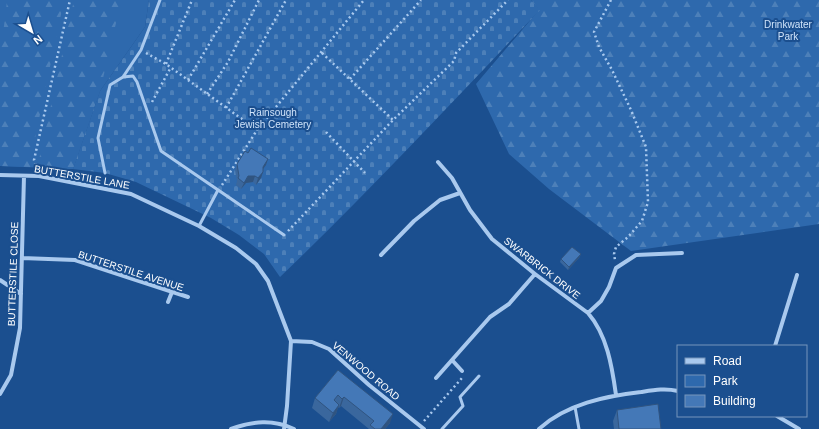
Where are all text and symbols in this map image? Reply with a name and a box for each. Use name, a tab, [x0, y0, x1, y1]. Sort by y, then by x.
north arrow	[12, 12, 52, 52]
park label: Drinkwater Park	[764, 19, 813, 42]
text: N	[31, 33, 45, 47]
park label: Rainsough Jewish Cemetery	[235, 107, 311, 130]
street label: BUTTERSTILE LANE	[33, 163, 131, 191]
street label: BUTTERSTILE CLOSE	[6, 221, 20, 326]
street label: SWARBRICK DRIVE	[502, 235, 582, 301]
street label: BUTTERSTILE AVENUE	[77, 249, 186, 293]
street label: VENWOOD ROAD	[330, 340, 402, 402]
legend	[677, 345, 807, 417]
text: Road	[713, 354, 742, 368]
text: Park	[713, 374, 739, 388]
text: Building	[713, 394, 756, 408]

